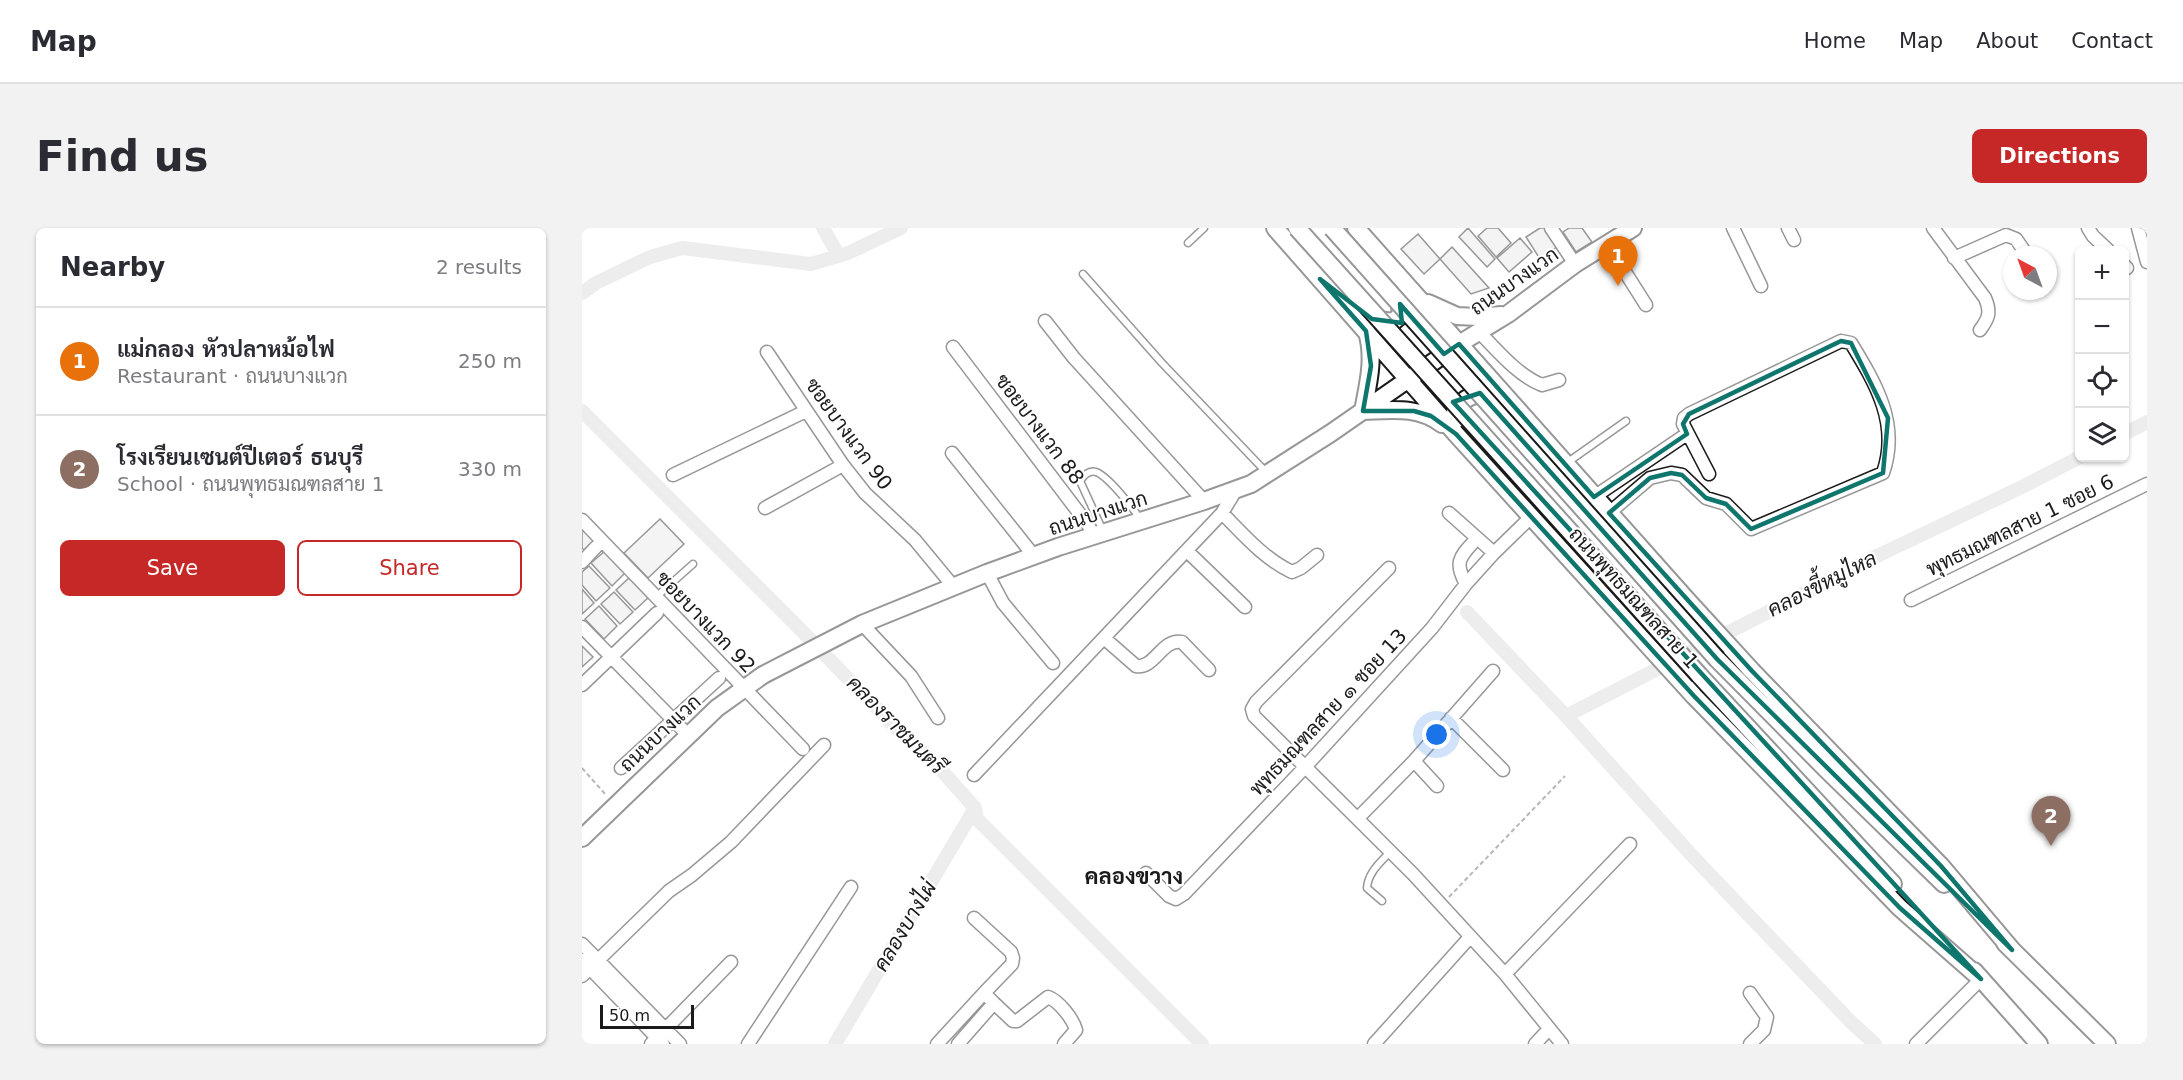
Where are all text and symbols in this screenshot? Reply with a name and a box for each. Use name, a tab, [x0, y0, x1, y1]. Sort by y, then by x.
text: Map	[30, 25, 97, 58]
text: Home	[1804, 29, 1866, 53]
text: Map	[1899, 29, 1943, 53]
text: About	[1976, 29, 2038, 53]
text: Contact	[2071, 29, 2153, 53]
button: Directions	[1972, 129, 2147, 183]
text: Find us	[36, 132, 209, 181]
pin: 1	[1598, 236, 1638, 286]
street label: ถนนบางแวก	[1465, 242, 1563, 320]
north arrow	[2003, 246, 2057, 300]
map controls	[2075, 246, 2129, 462]
button: +	[2075, 246, 2129, 300]
text: Nearby	[60, 252, 165, 282]
text: 2 results	[436, 255, 522, 279]
button: −	[2075, 300, 2129, 354]
text: แม่กลอง หัวปลาหม้อไฟ	[117, 337, 335, 362]
text: 1	[73, 349, 86, 373]
text: 250 m	[458, 349, 522, 373]
button: locate	[2075, 354, 2129, 408]
text: Restaurant · ถนนบางแวก	[117, 364, 348, 388]
street label: ซอยบางแวก 88	[991, 369, 1089, 489]
street label: ซอยบางแวก 90	[800, 373, 898, 495]
button: layers	[2075, 408, 2129, 462]
text: โรงเรียนเซนต์ปีเตอร์ ธนบุรี	[117, 445, 363, 470]
text: 2	[73, 457, 86, 481]
text: 330 m	[458, 457, 522, 481]
street label: พุทธมณฑลสาย 1 ซอย 6	[1922, 469, 2119, 583]
text: School · ถนนพุทธมณฑลสาย 1	[117, 472, 384, 496]
street label: ถนนบางแวก	[1046, 486, 1150, 540]
street label: ถนนพุทธมณฑลสาย 1	[1563, 522, 1704, 675]
water label: คลองขี้หมูไหล	[1760, 539, 1882, 624]
button: Save	[60, 540, 285, 596]
button: Share	[297, 540, 522, 596]
street label: ซอยบางแวก 92	[651, 566, 761, 678]
street label: พุทธมณฑลสาย ๑ ซอย 13	[1244, 624, 1413, 802]
water label: คลองราชมนตรี	[842, 670, 952, 781]
street label: ถนนบางแวก	[614, 689, 706, 777]
your location	[1422, 720, 1451, 749]
pin: 2	[2032, 796, 2070, 846]
district label: คลองขวาง	[1085, 864, 1183, 889]
water label: คลองบางไผ่	[868, 875, 942, 976]
scale bar	[600, 1002, 694, 1030]
text: 50 m	[609, 1006, 650, 1025]

